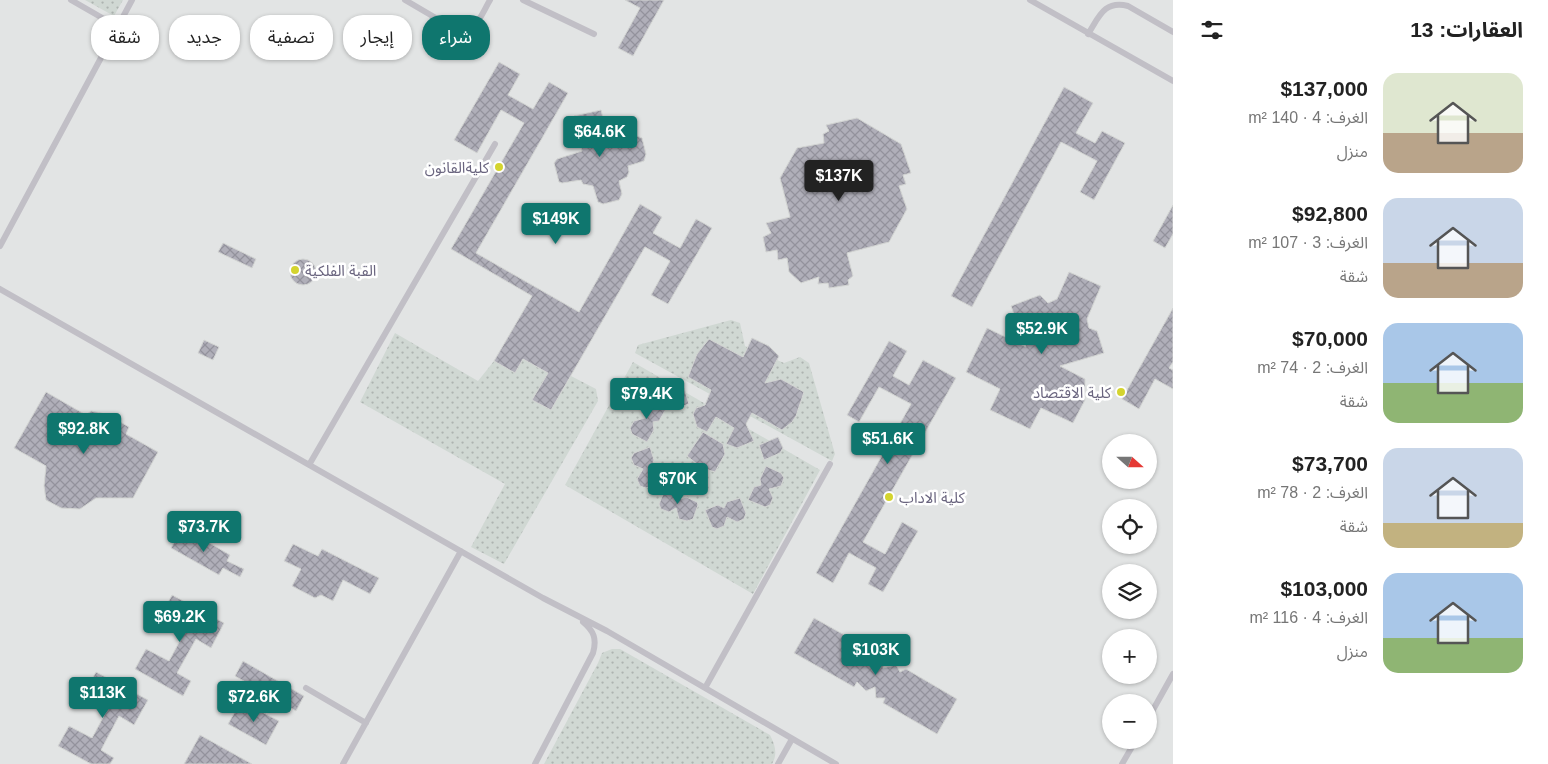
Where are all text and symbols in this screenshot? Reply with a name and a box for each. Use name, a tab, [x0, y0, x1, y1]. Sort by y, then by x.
chip: شقة	[91, 15, 159, 60]
chip: جديد	[169, 15, 240, 60]
chip: تصفية	[250, 15, 333, 60]
chip: إيجار	[343, 15, 412, 60]
chip: شراء	[422, 15, 490, 60]
icon: filters	[1198, 16, 1226, 44]
text: العقارات: 13	[1410, 18, 1523, 41]
text: $137,000	[1280, 77, 1368, 100]
icon: home	[1423, 93, 1483, 153]
text: الغرف: 4 · 140 m²	[1248, 109, 1368, 126]
pin: $64.6K	[559, 116, 641, 158]
text: $64.6K	[574, 123, 626, 140]
text: منزل	[1337, 143, 1368, 160]
place label: كليةالقانون	[425, 159, 490, 177]
pin: $137K	[804, 160, 874, 202]
marker: كليةالقانون	[493, 161, 505, 173]
text: $137K	[815, 167, 863, 184]
pin: $149K	[521, 202, 591, 245]
text: $92,800	[1292, 202, 1368, 225]
text: $149K	[532, 210, 580, 227]
icon: home	[1423, 218, 1483, 278]
text: الغرف: 3 · 107 m²	[1248, 234, 1368, 251]
place label: القبة الفلكية	[305, 262, 376, 279]
marker: القبة الفلكية	[289, 264, 301, 276]
text: شقة	[1340, 268, 1368, 285]
pin: $52.9K	[1001, 312, 1083, 355]
text: $52.9K	[1016, 320, 1068, 337]
text: $70,000	[1292, 327, 1368, 350]
icon: home	[1423, 343, 1483, 403]
text: الغرف: 2 · 74 m²	[1257, 359, 1368, 376]
pin: $79.4K	[606, 378, 688, 420]
place label: كلية الاقتصاد	[1033, 384, 1112, 401]
text: $79.4K	[621, 385, 673, 402]
marker: كلية الاقتصاد	[1115, 386, 1127, 398]
text: شقة	[1340, 393, 1368, 410]
pin: $92.8K	[43, 412, 125, 455]
text: $92.8K	[58, 420, 110, 437]
pin: $51.6K	[847, 422, 929, 465]
text: $51.6K	[862, 430, 914, 447]
north arrow	[1102, 434, 1158, 489]
map controls	[1102, 434, 1157, 749]
text: $73,700	[1292, 452, 1368, 475]
pin: $70K	[648, 462, 708, 505]
icon: home	[1423, 468, 1483, 528]
text: $70K	[659, 470, 697, 487]
text: الغرف: 2 · 78 m²	[1257, 484, 1368, 501]
place label: كلية الاداب	[899, 489, 965, 506]
marker: كلية الاداب	[883, 491, 895, 503]
button: locate	[1102, 499, 1157, 554]
pin: $73.7K	[163, 510, 245, 553]
text: $73.7K	[178, 518, 230, 535]
text: شقة	[1340, 518, 1368, 535]
button: layers	[1102, 564, 1157, 619]
text: $103,000	[1280, 577, 1368, 600]
icon: home	[1423, 593, 1483, 653]
pin: $69.2K	[139, 600, 221, 643]
text: $69.2K	[154, 608, 206, 625]
text: الغرف: 4 · 116 m²	[1249, 609, 1368, 626]
button: +	[1102, 629, 1157, 684]
pin: $103K	[841, 634, 911, 676]
text: $103K	[852, 641, 900, 658]
text: منزل	[1337, 643, 1368, 660]
pin: $113K	[68, 676, 138, 719]
pin: $72.6K	[213, 680, 295, 723]
text: $113K	[80, 684, 126, 701]
text: $72.6K	[228, 688, 280, 705]
button: −	[1102, 694, 1157, 749]

